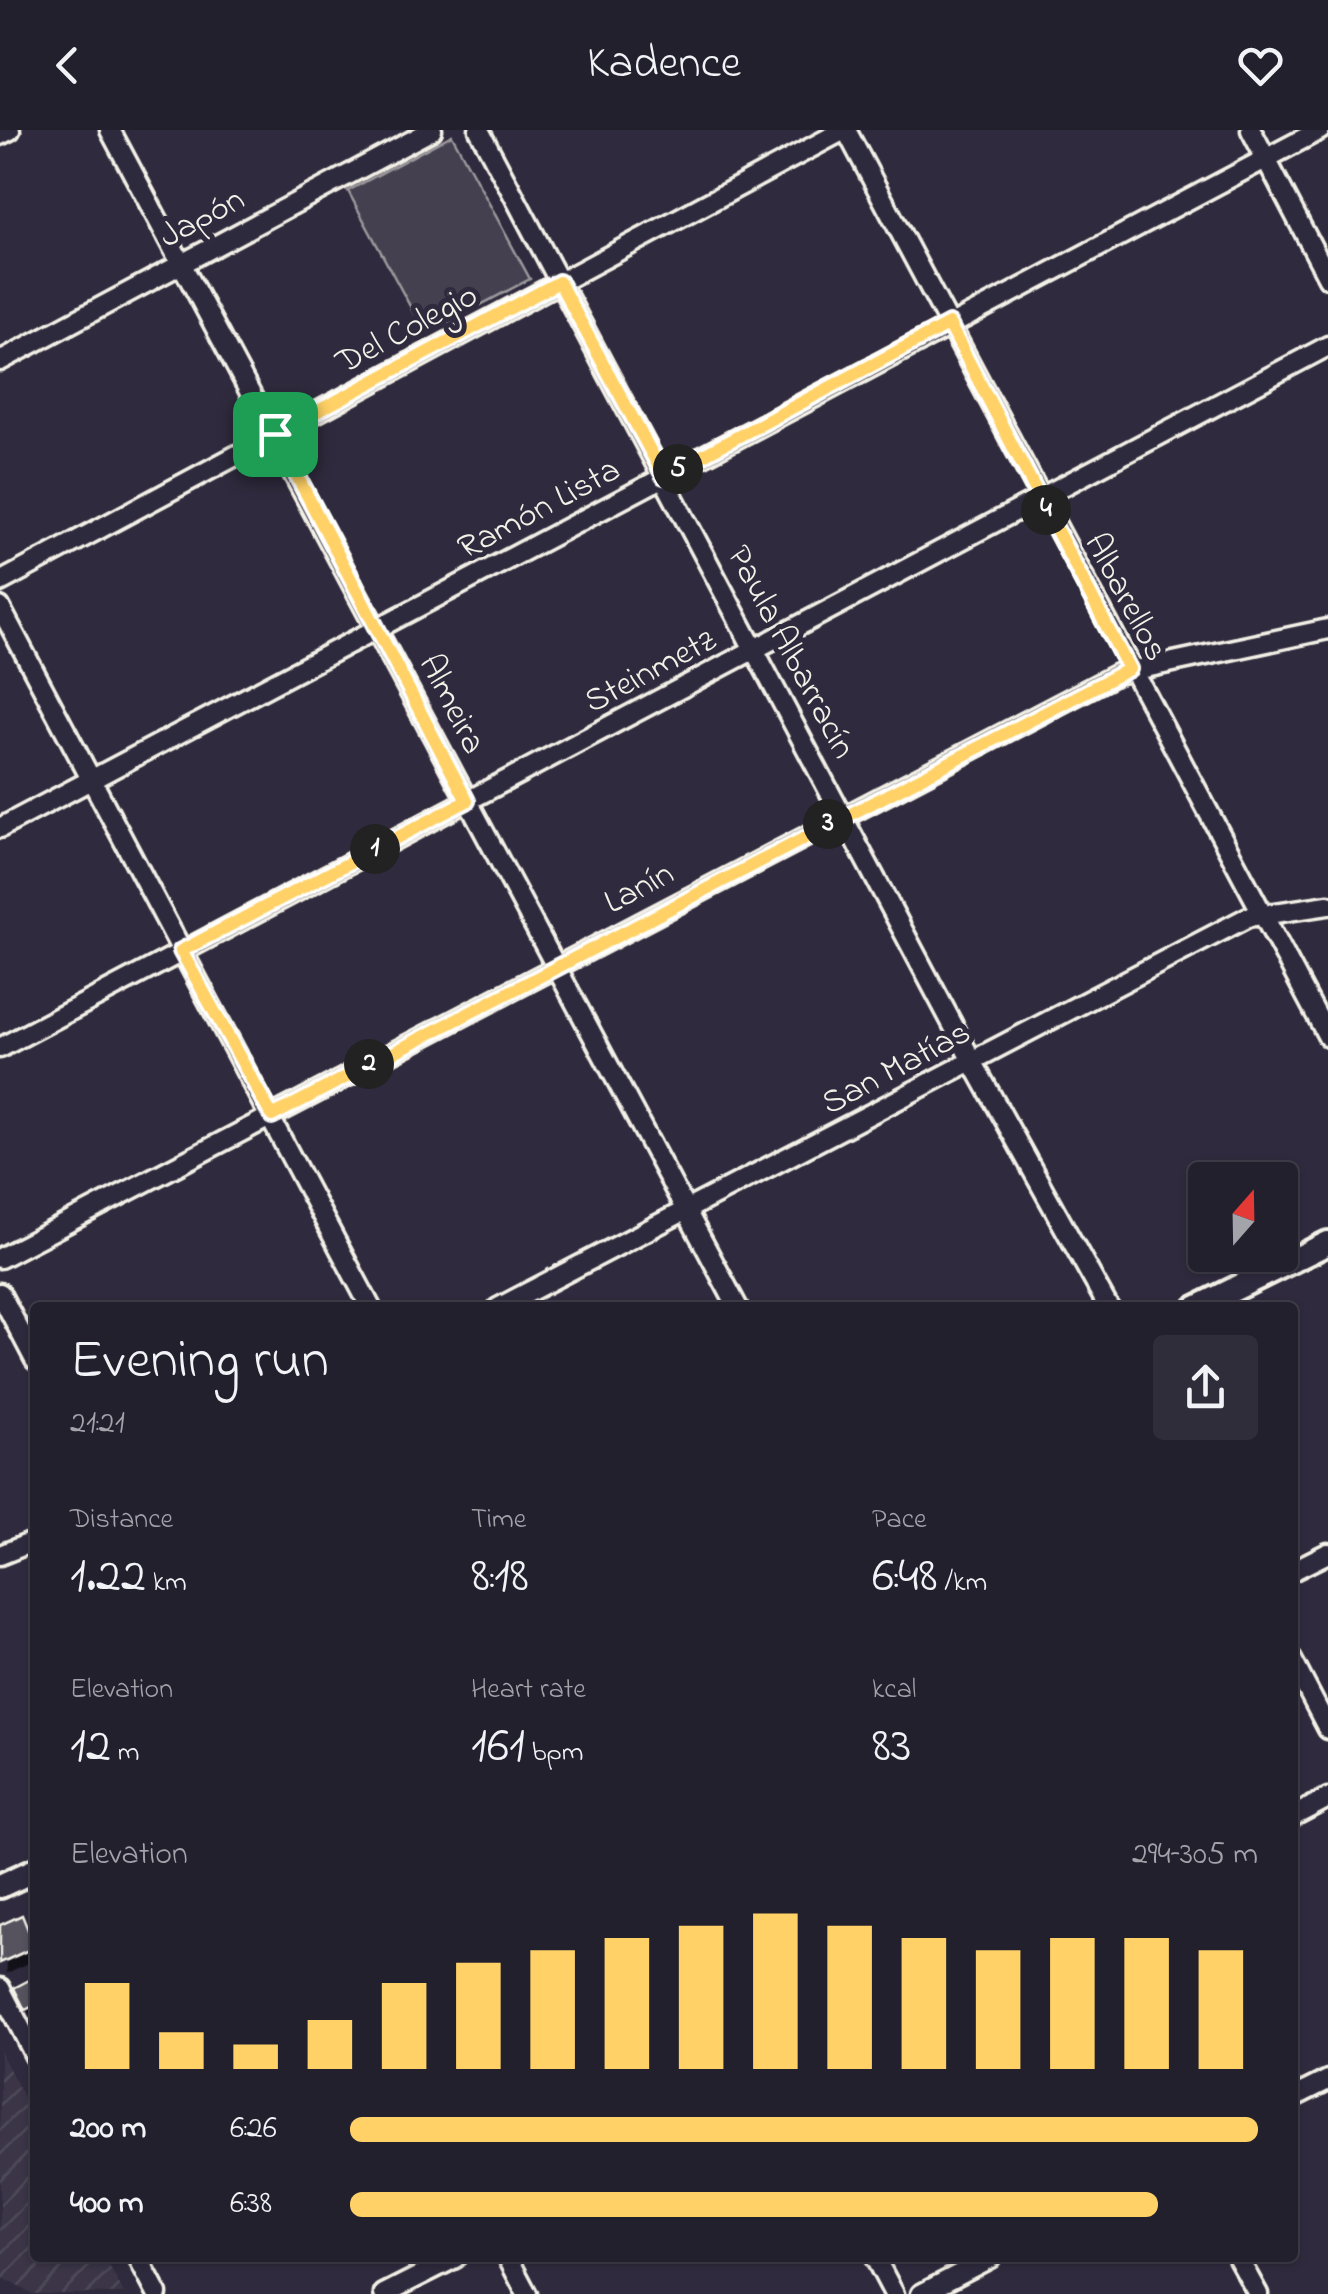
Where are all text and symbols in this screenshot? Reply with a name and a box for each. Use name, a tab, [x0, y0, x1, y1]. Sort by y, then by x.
text: Kadence	[587, 32, 741, 98]
icon: back	[40, 38, 95, 93]
icon: heart	[1233, 38, 1288, 93]
street label: Japón	[151, 175, 255, 263]
street label: Del Colegio	[327, 271, 488, 389]
pin	[233, 392, 318, 477]
icon: arrive	[248, 407, 303, 462]
pin: 5	[653, 444, 703, 494]
street label: Ramón Lista	[449, 446, 630, 574]
text: 5	[670, 448, 686, 489]
pin: 4	[1021, 485, 1071, 535]
text: 4	[1040, 489, 1052, 530]
street label: Albarellos	[1070, 524, 1180, 671]
street label: Paula Albarracín	[712, 537, 868, 768]
street label: Steinmetz	[576, 616, 726, 728]
street label: Almeira	[404, 646, 498, 764]
pin: 3	[803, 799, 853, 849]
text: 3	[822, 803, 834, 844]
pin: 1	[350, 824, 400, 874]
text: 1	[371, 828, 379, 869]
street label: Lanín	[596, 850, 684, 929]
street label: San Matías	[813, 1008, 980, 1130]
pin: 2	[344, 1039, 394, 1089]
text: 2	[362, 1043, 376, 1084]
north arrow	[1188, 1162, 1298, 1272]
map controls	[1188, 1162, 1298, 1272]
text: Evening run	[70, 1323, 329, 1403]
button: share	[1153, 1335, 1258, 1440]
text: 21:21	[70, 1401, 125, 1448]
text: Distance	[70, 1500, 173, 1541]
text: Time	[471, 1500, 526, 1541]
text: Pace	[872, 1500, 927, 1541]
text: 1.22	[70, 1541, 146, 1614]
text: 8:18	[471, 1541, 529, 1614]
text: 6:48	[872, 1541, 938, 1614]
text: km	[146, 1563, 187, 1604]
text: /km	[938, 1563, 987, 1604]
text: Elevation	[70, 1670, 173, 1711]
text: Heart rate	[471, 1670, 586, 1711]
text: kcal	[872, 1670, 917, 1711]
text: 12	[70, 1711, 111, 1784]
text: 161	[471, 1711, 525, 1784]
text: 83	[872, 1711, 911, 1784]
text: m	[111, 1733, 139, 1774]
text: bpm	[525, 1733, 584, 1774]
text: Elevation	[70, 1832, 188, 1879]
text: 294–305 m	[1132, 1832, 1258, 1879]
text: 200 m	[70, 2106, 146, 2153]
text: 6:26	[230, 2106, 277, 2153]
text: 400 m	[70, 2181, 144, 2228]
text: 6:38	[230, 2181, 272, 2228]

